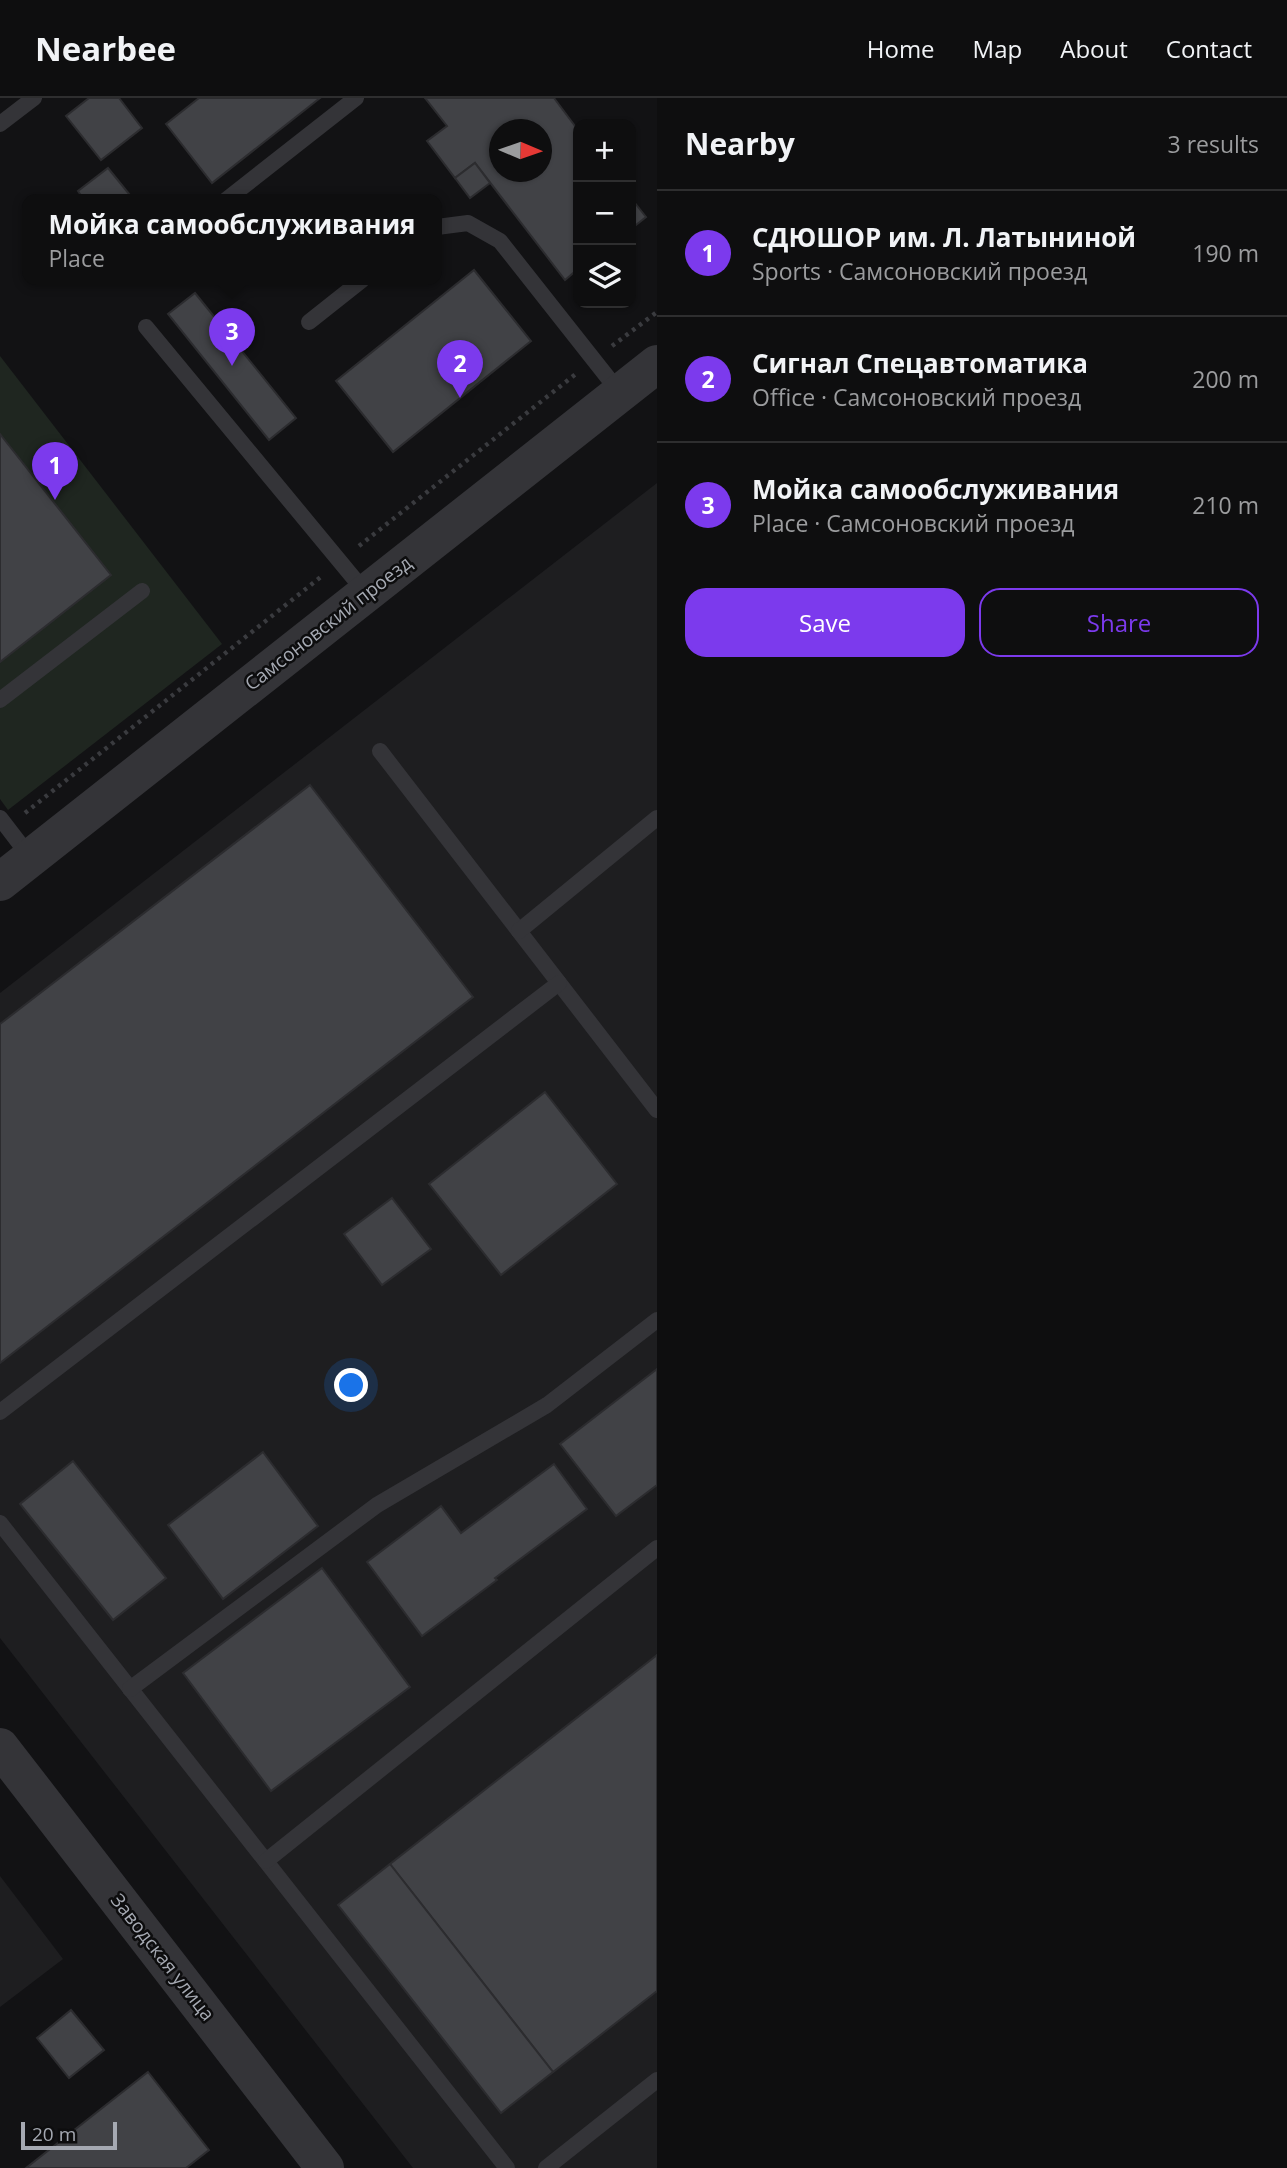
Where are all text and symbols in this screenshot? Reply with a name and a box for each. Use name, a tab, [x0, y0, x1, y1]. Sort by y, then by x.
text: Nearbee	[35, 26, 176, 71]
text: Home	[867, 32, 935, 65]
text: Map	[973, 32, 1022, 65]
text: About	[1060, 32, 1128, 65]
text: Contact	[1166, 32, 1252, 65]
north arrow	[489, 119, 552, 182]
map controls	[573, 119, 636, 308]
button: +	[573, 119, 636, 182]
text: Nearby	[685, 123, 795, 164]
text: 3 results	[1168, 128, 1259, 160]
button: −	[573, 182, 636, 245]
popup	[22, 194, 442, 285]
text: Мойка самообслуживания	[48, 206, 416, 242]
text: СДЮШОР им. Л. Латыниной	[752, 219, 1136, 255]
text: 1	[701, 237, 715, 269]
text: 190 m	[1192, 237, 1259, 269]
text: Place	[48, 242, 105, 274]
button: layers	[573, 245, 636, 308]
text: Sports · Самсоновский проезд	[752, 255, 1087, 287]
pin: 3	[209, 308, 255, 366]
pin: 2	[437, 340, 483, 398]
text: Сигнал Спецавтоматика	[752, 345, 1088, 381]
text: 2	[701, 363, 715, 395]
text: 200 m	[1192, 363, 1259, 395]
text: Office · Самсоновский проезд	[752, 381, 1081, 413]
pin: 1	[32, 442, 78, 500]
text: Мойка самообслуживания	[752, 471, 1119, 507]
text: 3	[701, 489, 715, 521]
text: 210 m	[1192, 489, 1259, 521]
text: Place · Самсоновский проезд	[752, 507, 1074, 539]
street label: Самсоновский проезд	[239, 550, 417, 696]
button: Save	[685, 588, 965, 657]
button: Share	[979, 588, 1259, 657]
your location	[334, 1368, 368, 1402]
street label: Заводская улица	[105, 1888, 221, 2026]
scale bar	[21, 2119, 117, 2151]
text: 20 m	[32, 2121, 76, 2147]

